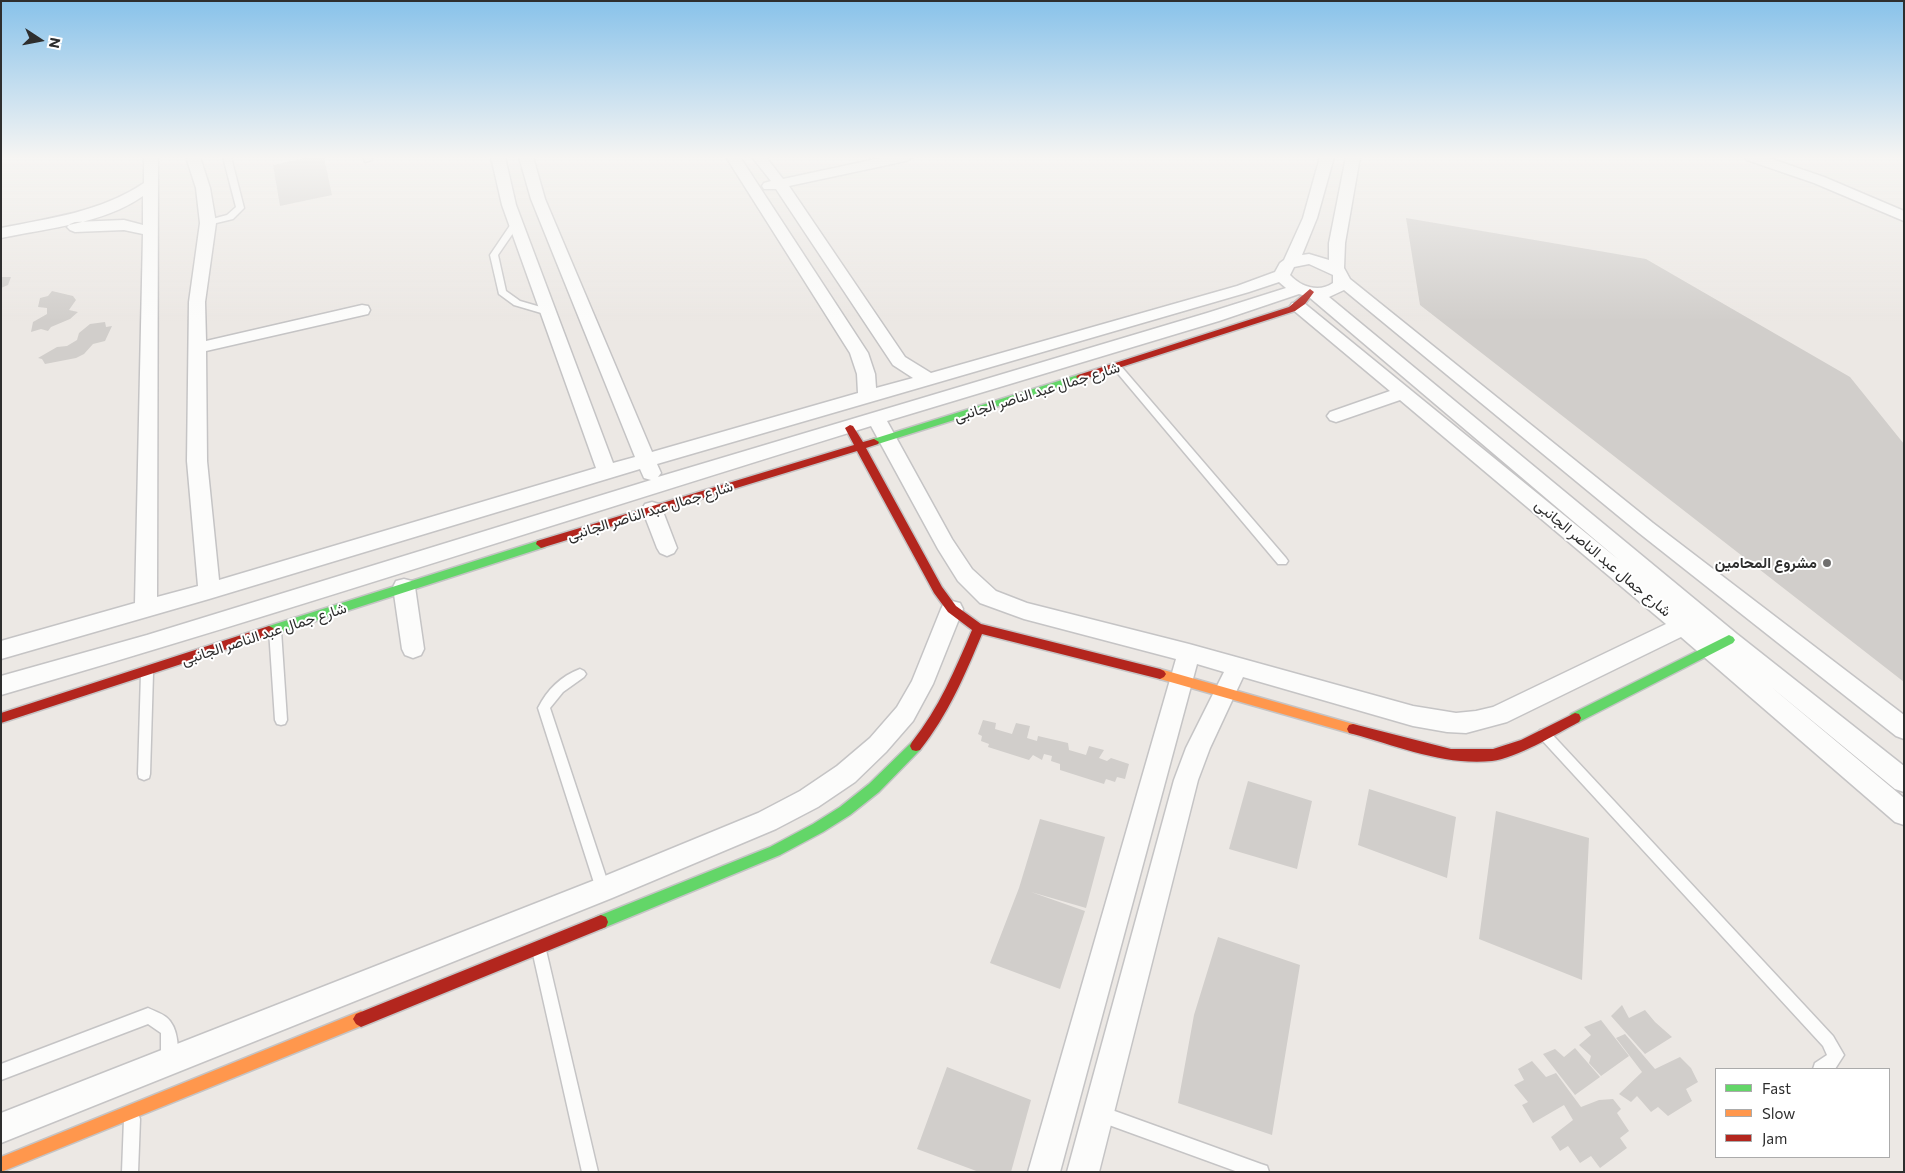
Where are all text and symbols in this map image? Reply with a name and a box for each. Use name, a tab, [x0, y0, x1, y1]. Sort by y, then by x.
north arrow	[15, 15, 65, 65]
text: N	[46, 36, 65, 50]
street label: شارع جمال عبد الناصر الجانبى	[952, 358, 1122, 426]
street label: شارع جمال عبد الناصر الجانبى	[565, 477, 735, 545]
street label: شارع جمال عبد الناصر الجانبى	[1531, 496, 1675, 620]
place label: مشروع المحامين	[1715, 554, 1817, 572]
marker: مشروع المحامين	[1821, 557, 1833, 569]
street label: شارع جمال عبد الناصر الجانبى	[179, 599, 349, 669]
legend	[1715, 1068, 1890, 1158]
text: Fast	[1762, 1079, 1791, 1097]
text: Slow	[1762, 1104, 1795, 1122]
text: Jam	[1762, 1129, 1787, 1147]

